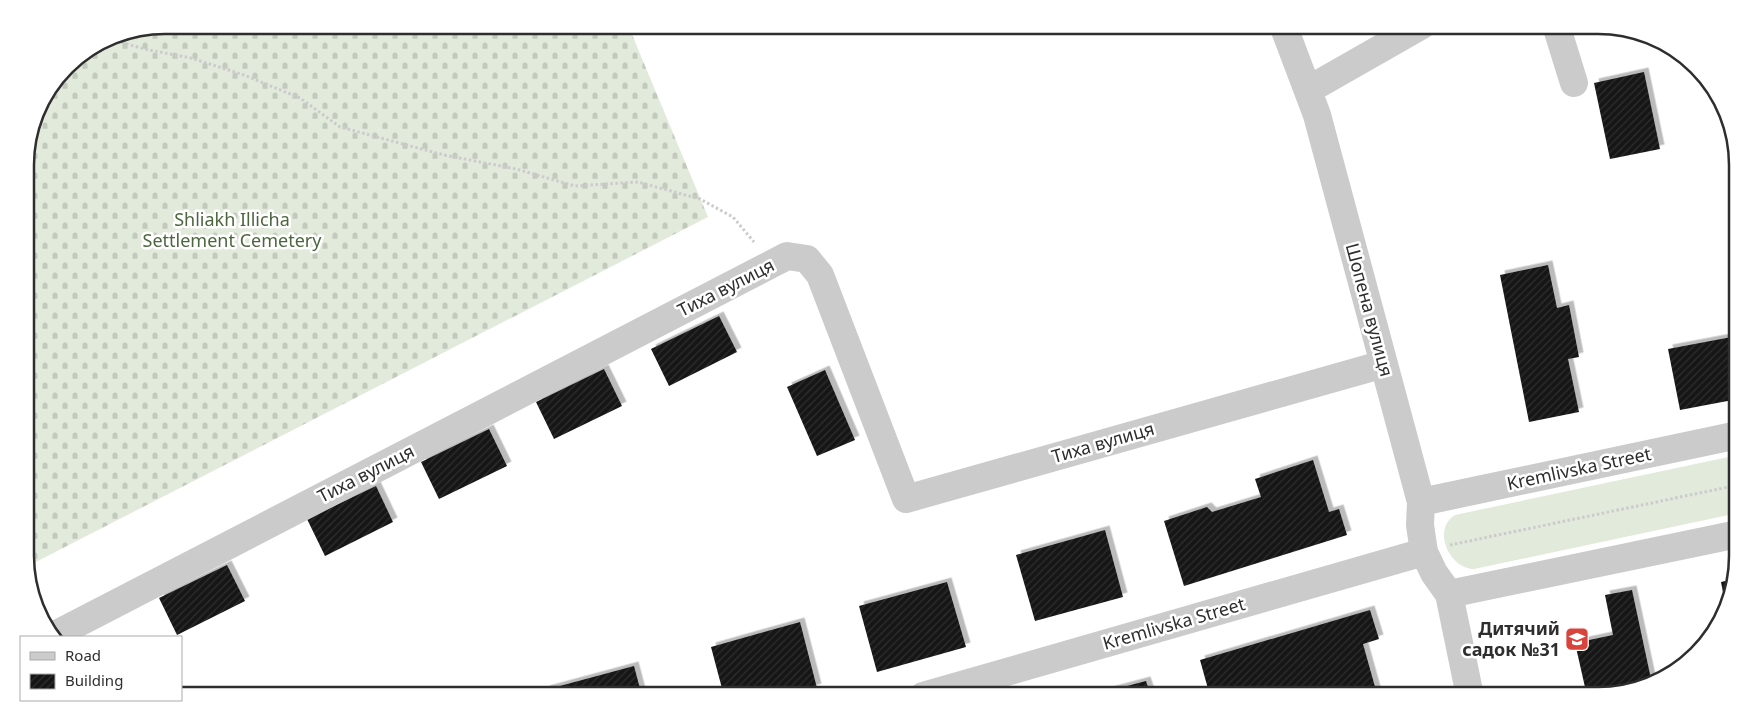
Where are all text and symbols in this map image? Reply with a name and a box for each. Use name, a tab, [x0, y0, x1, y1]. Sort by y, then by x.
park label: Shliakh Illicha Settlement Cemetery	[143, 207, 322, 252]
street label: Шопена вулиця	[1341, 240, 1399, 379]
street label: Тиха вулиця	[673, 252, 778, 322]
street label: Тиха вулиця	[1049, 416, 1157, 468]
street label: Тиха вулиця	[313, 438, 418, 508]
street label: Kremlivska Street	[1504, 441, 1654, 495]
street label: Kremlivska Street	[1100, 591, 1248, 655]
place label: Дитячий садок №31	[1462, 616, 1560, 661]
school or university icon: Дитячий садок №31	[1564, 626, 1590, 652]
legend	[20, 636, 182, 701]
text: Road	[65, 645, 101, 665]
text: Building	[65, 670, 123, 690]

